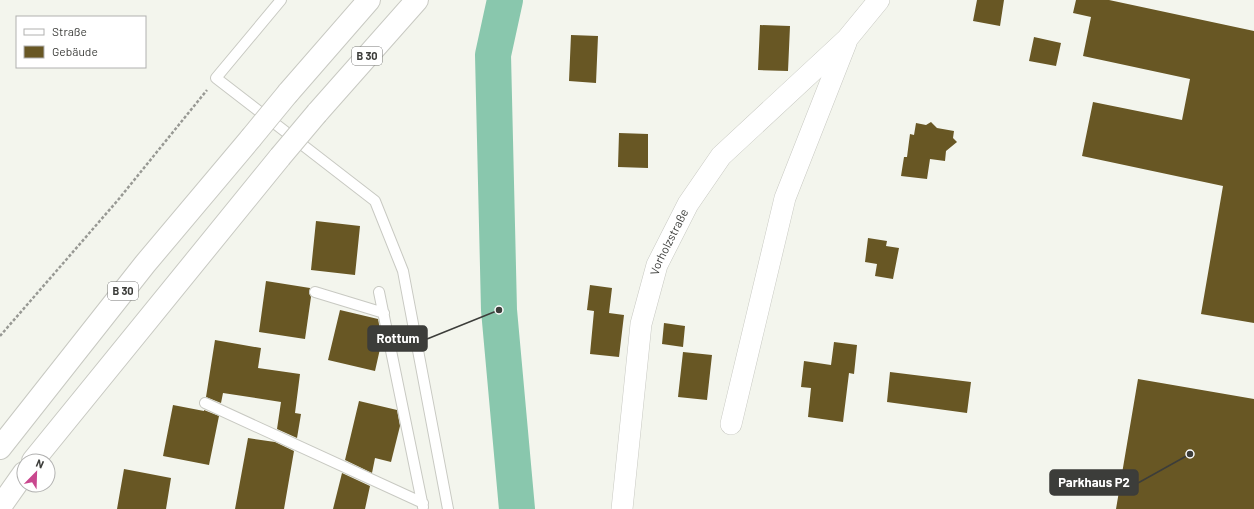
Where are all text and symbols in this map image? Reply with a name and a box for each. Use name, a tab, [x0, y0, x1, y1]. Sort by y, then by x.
legend	[16, 16, 146, 68]
text: Straße	[52, 24, 87, 38]
text: Gebäude	[52, 44, 98, 58]
road number: B 30	[352, 47, 382, 65]
street label: Vorholzstraße	[647, 206, 690, 276]
road number: B 30	[108, 282, 138, 300]
callout: Rottum	[368, 326, 427, 351]
text: Rottum	[377, 330, 420, 346]
north arrow	[16, 453, 56, 493]
text: N	[34, 456, 46, 471]
callout: Parkhaus P2	[1050, 470, 1138, 495]
text: Parkhaus P2	[1058, 474, 1130, 490]

